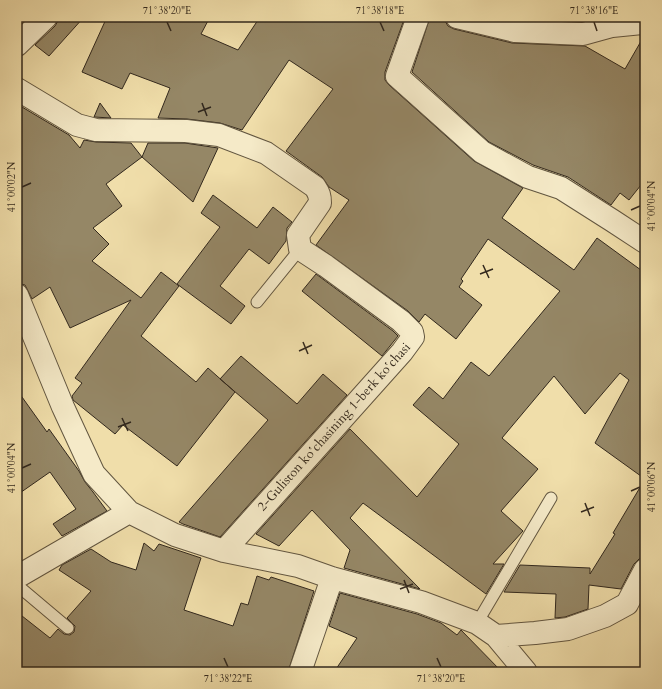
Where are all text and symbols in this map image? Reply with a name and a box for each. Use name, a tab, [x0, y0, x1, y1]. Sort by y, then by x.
text: 71°38'20"E	[143, 4, 191, 18]
text: 71°38'18"E	[356, 4, 404, 18]
text: 71°38'16"E	[570, 4, 618, 18]
text: 41°00'02"N	[5, 161, 19, 212]
text: 41°00'04"N	[645, 180, 659, 231]
street label: 2-Guliston koʻchasining 1-berk koʻchasi	[253, 339, 415, 515]
text: 41°00'04"N	[5, 442, 19, 493]
text: 41°00'06"N	[645, 461, 659, 512]
text: 71°38'22"E	[204, 672, 252, 686]
text: 71°38'20"E	[417, 672, 465, 686]

